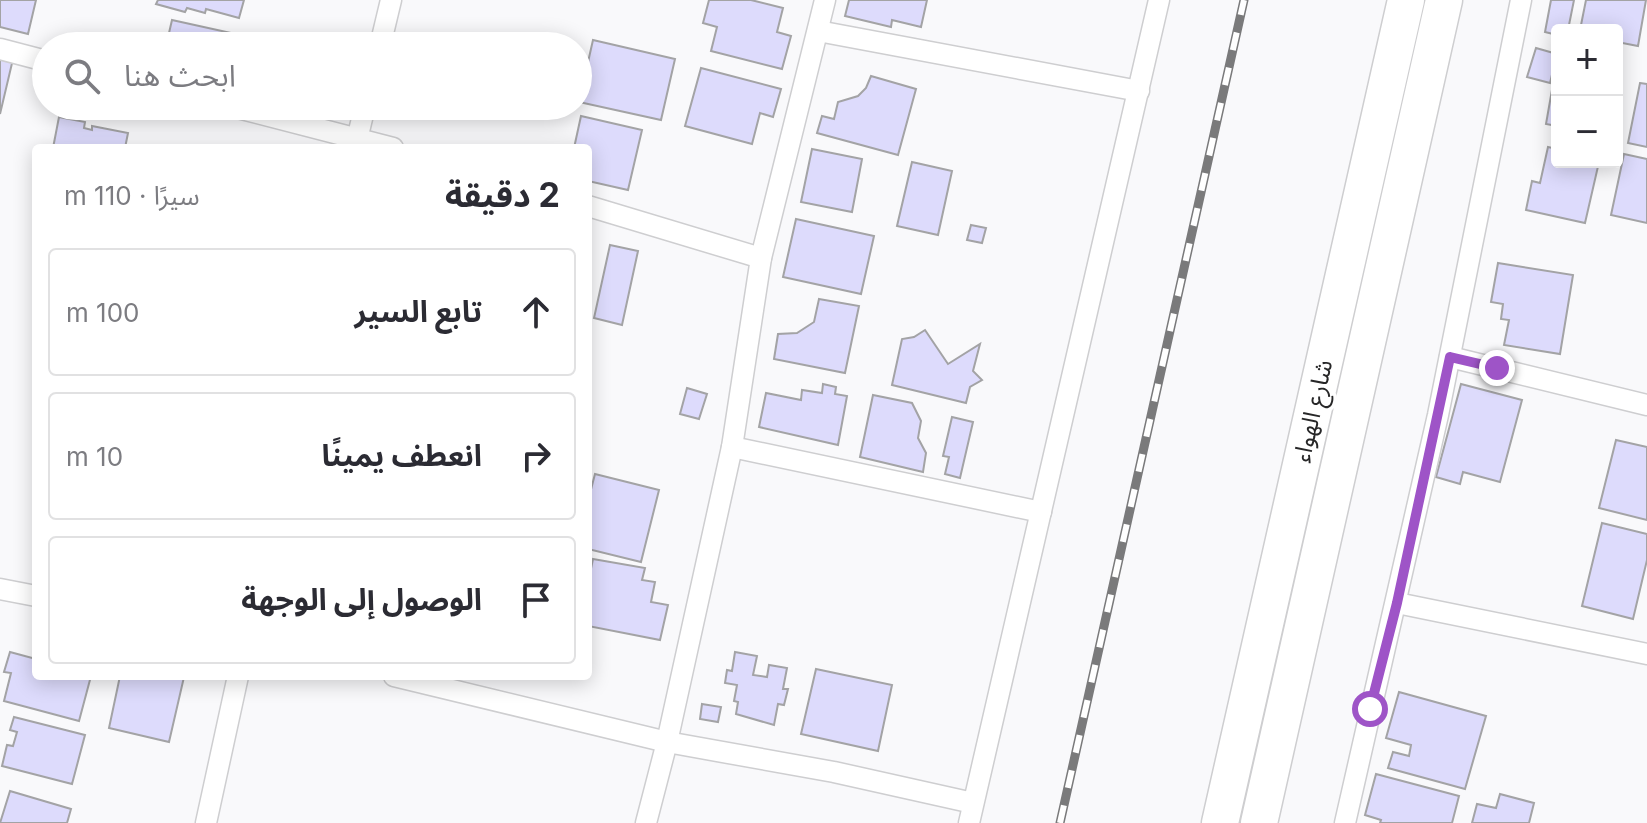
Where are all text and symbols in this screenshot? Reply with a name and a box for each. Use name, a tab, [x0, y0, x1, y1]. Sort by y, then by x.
map controls	[1551, 24, 1623, 168]
button: +	[1551, 24, 1623, 96]
search box	[32, 32, 592, 120]
icon: search	[60, 54, 104, 98]
text: ابحث هنا	[124, 57, 236, 93]
button: −	[1551, 96, 1623, 168]
text: 2 دقيقة	[445, 174, 560, 215]
text: سيرًا · 110 m	[64, 180, 200, 211]
icon: ahead	[514, 290, 558, 334]
text: تابع السير	[355, 293, 482, 329]
text: 100 m	[66, 297, 139, 328]
route end	[1479, 350, 1515, 386]
street label: شارع الهواء	[1287, 357, 1341, 466]
icon: right	[514, 434, 558, 478]
text: انعطف يمينًا	[322, 437, 482, 473]
text: 10 m	[66, 441, 123, 472]
icon: arrive	[514, 578, 558, 622]
text: الوصول إلى الوجهة	[241, 581, 482, 617]
route start	[1352, 691, 1388, 727]

